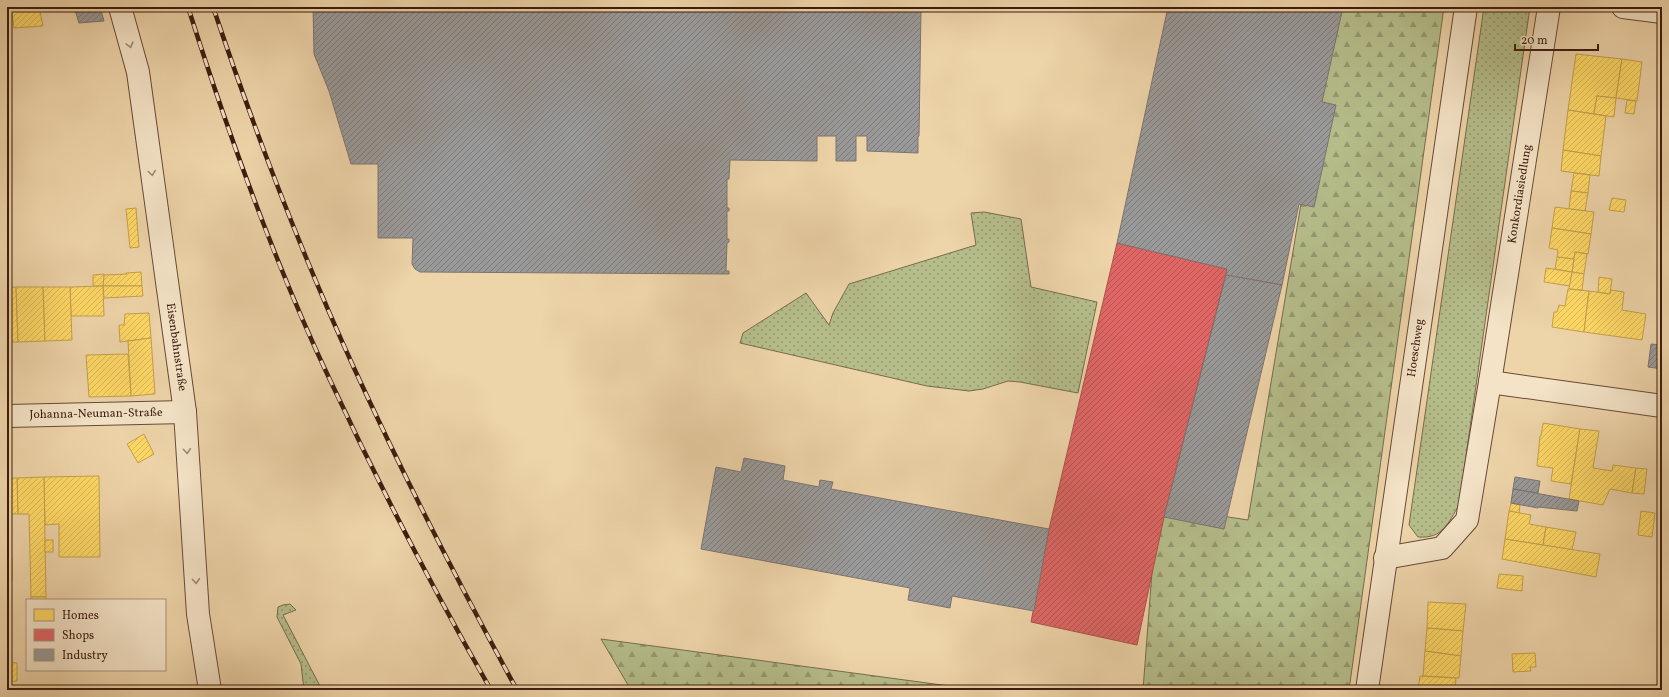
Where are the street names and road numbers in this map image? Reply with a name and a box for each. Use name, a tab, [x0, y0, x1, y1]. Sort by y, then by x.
street label: Konkordiasiedlung	[1504, 143, 1536, 245]
street label: Eisenbahnstraße	[162, 302, 190, 392]
street label: Hoeschweg	[1404, 318, 1428, 378]
street label: Johanna-Neuman-Straße	[29, 405, 163, 423]

